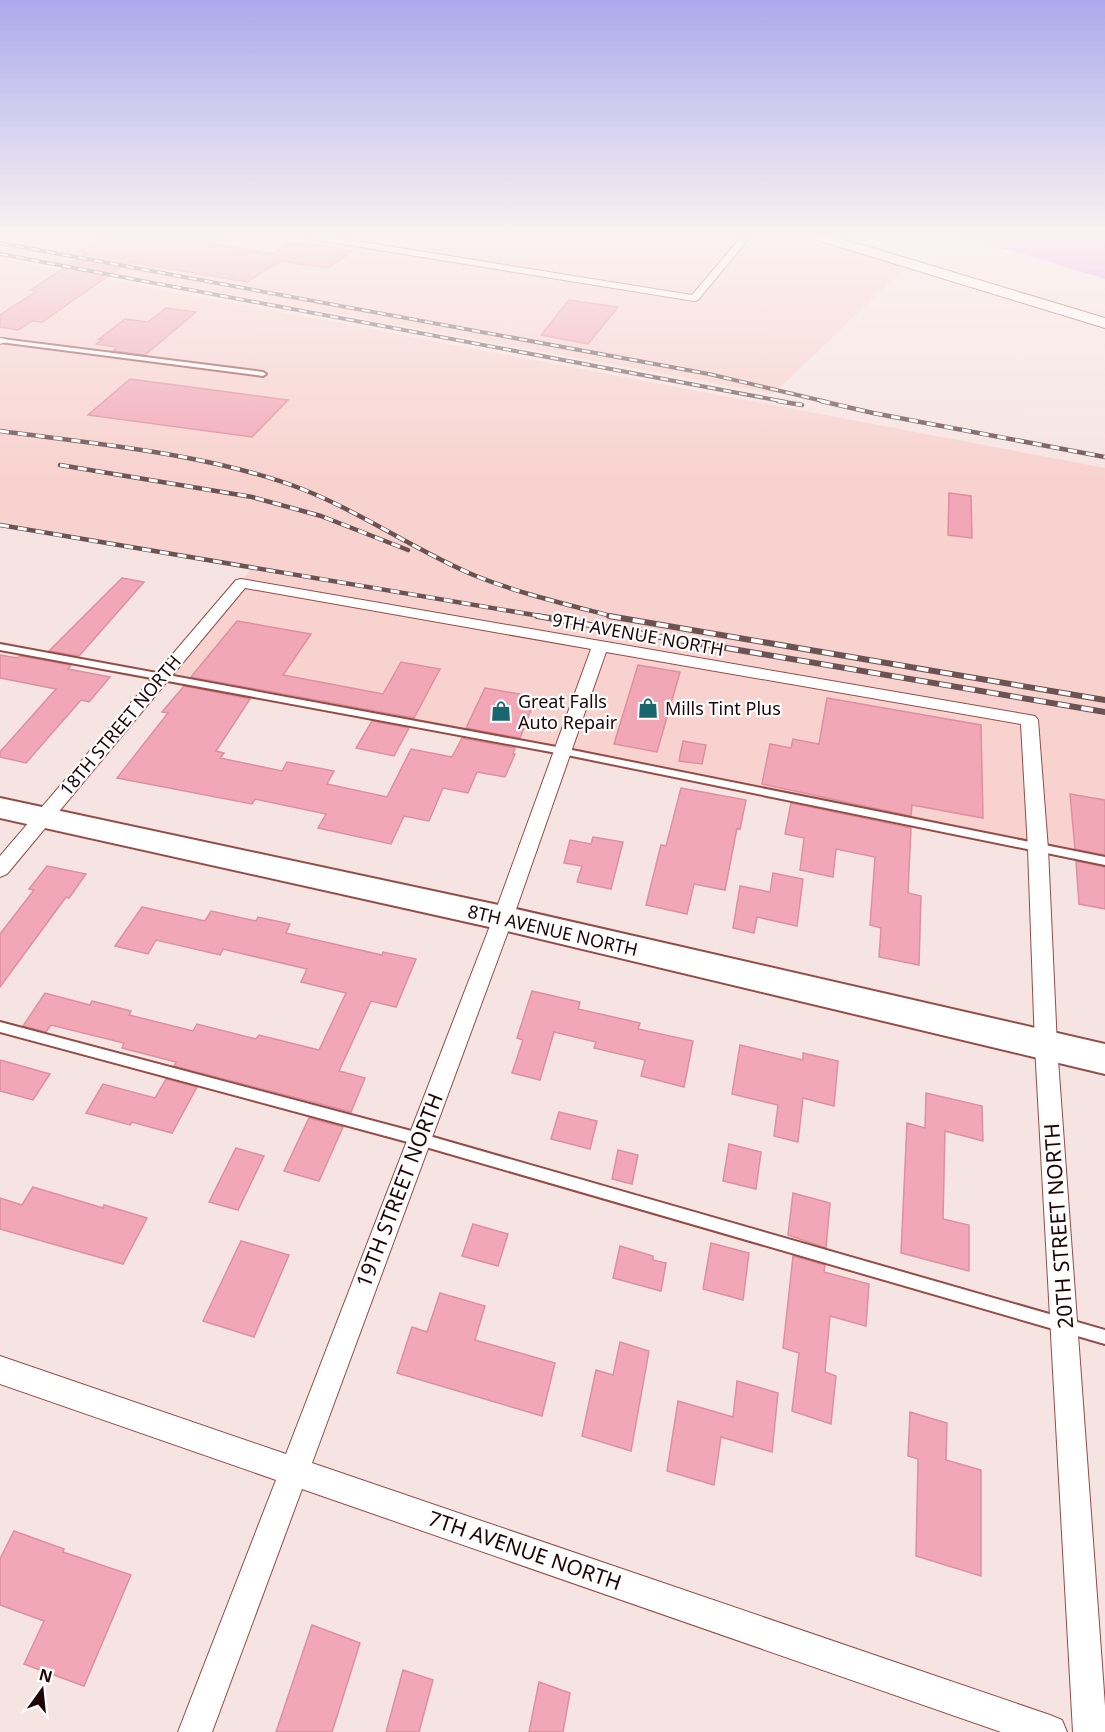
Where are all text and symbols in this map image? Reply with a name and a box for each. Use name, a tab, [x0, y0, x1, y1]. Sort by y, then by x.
street label: 9TH AVENUE NORTH	[550, 607, 726, 661]
street label: 18TH STREET NORTH	[54, 650, 186, 800]
place label: Great Falls Auto Repair	[518, 689, 618, 734]
shop icon: Mills Tint Plus	[636, 696, 660, 720]
place label: Mills Tint Plus	[665, 696, 781, 720]
shop icon: Great Falls Auto Repair	[489, 699, 513, 723]
street label: 8TH AVENUE NORTH	[466, 899, 640, 961]
street label: 19TH STREET NORTH	[349, 1089, 449, 1291]
street label: 20TH STREET NORTH	[1037, 1122, 1079, 1330]
street label: 7TH AVENUE NORTH	[425, 1504, 625, 1596]
north arrow	[12, 1660, 72, 1720]
text: N	[37, 1663, 55, 1688]

